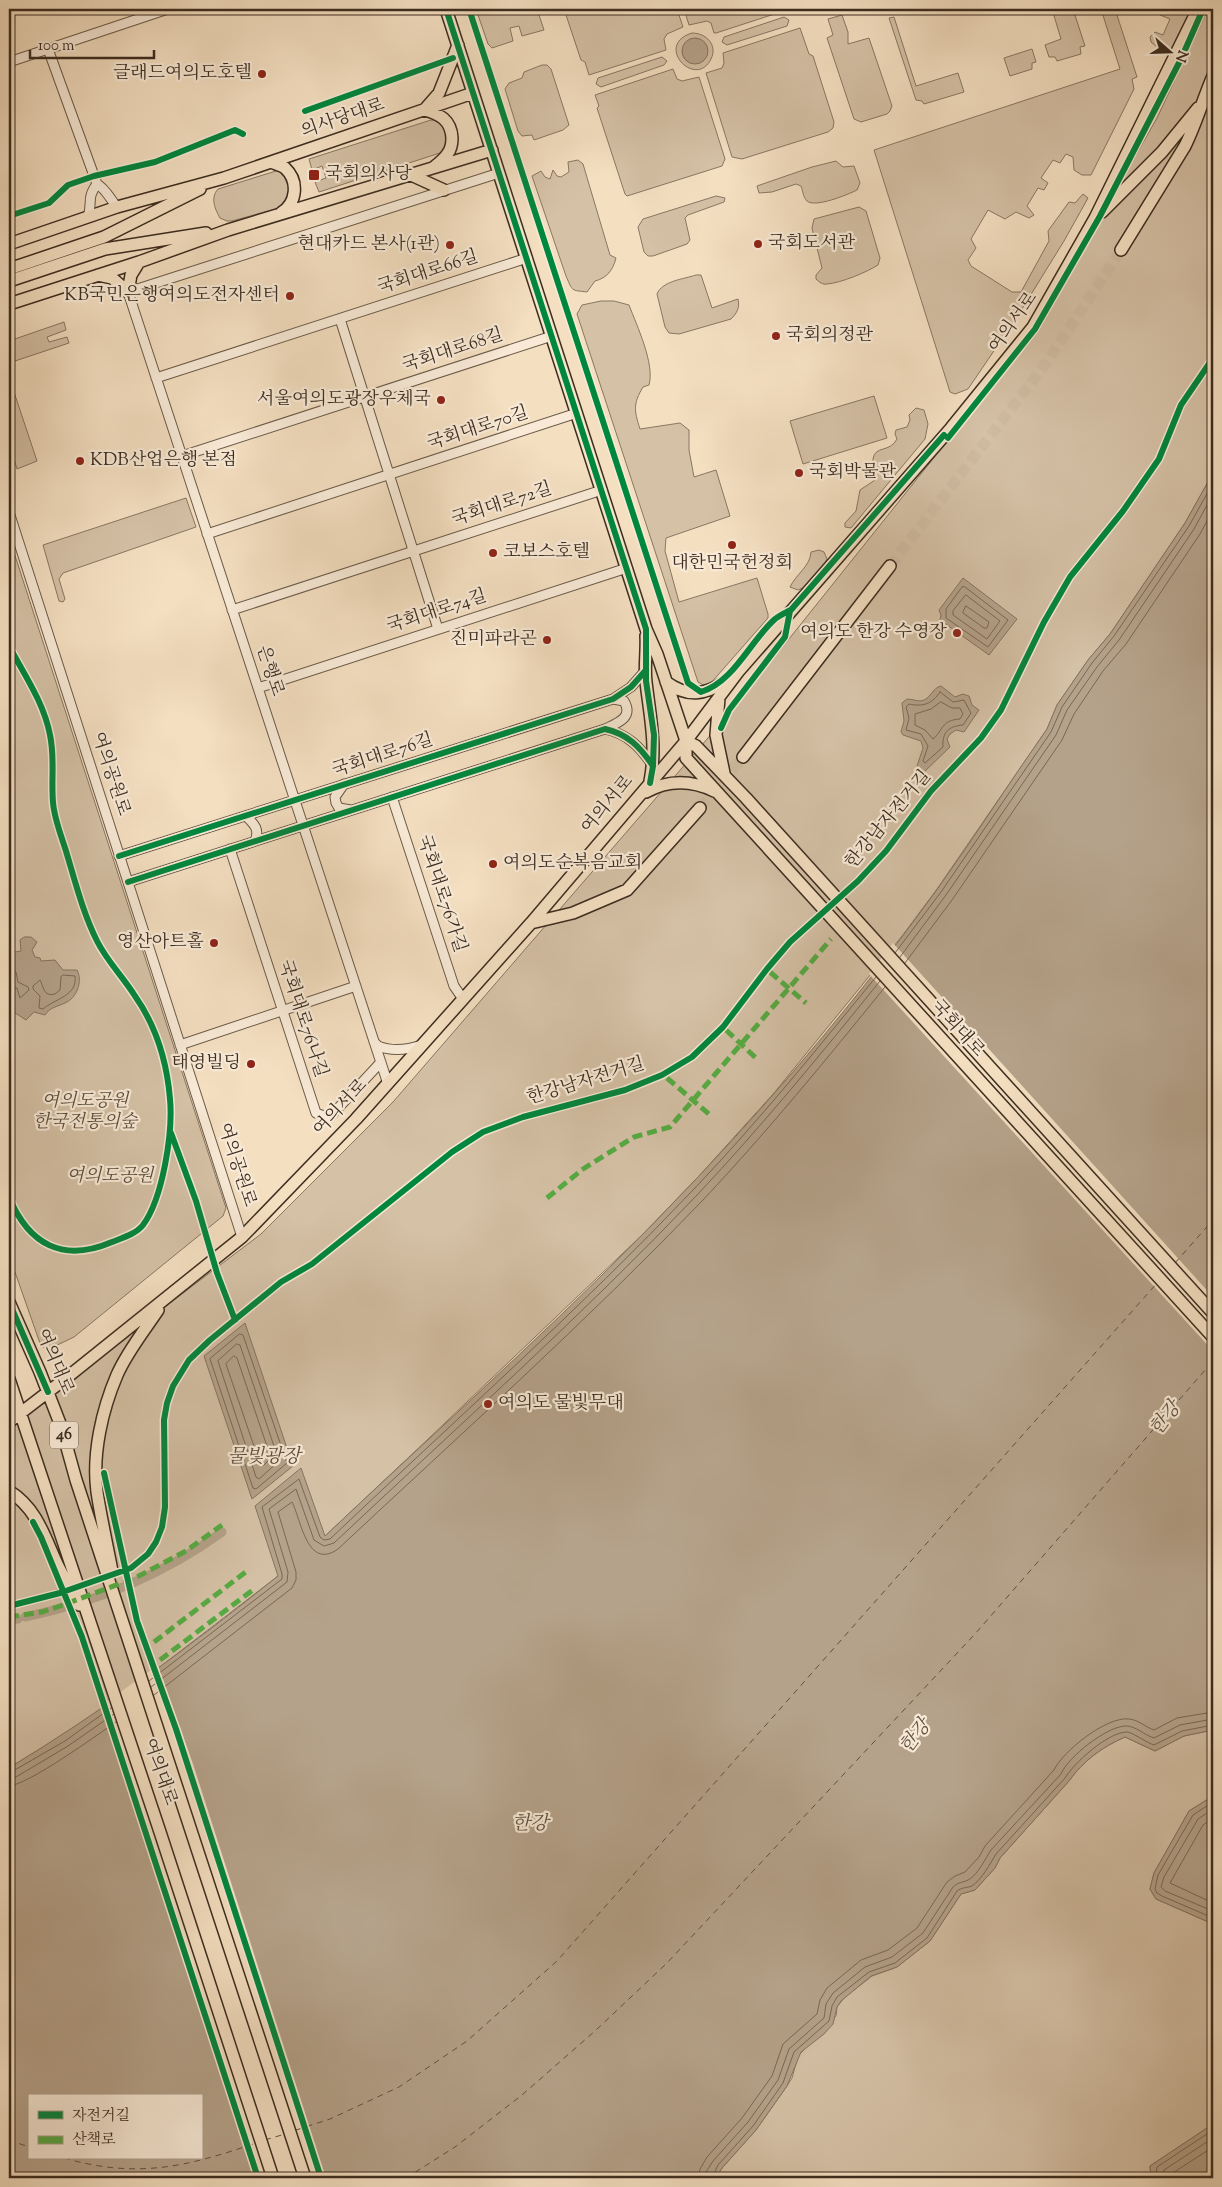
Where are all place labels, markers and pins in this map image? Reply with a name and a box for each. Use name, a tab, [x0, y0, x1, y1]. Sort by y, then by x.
place label: 글래드여의도호텔	[113, 61, 252, 87]
marker: 글래드여의도호텔	[256, 68, 268, 80]
place label: 국회의사당	[325, 162, 413, 188]
marker: 국회의사당	[307, 168, 321, 182]
place label: 국회도서관	[768, 231, 856, 257]
place label: 현대카드 본사(1관)	[297, 232, 440, 258]
marker: 국회도서관	[752, 238, 764, 250]
marker: 현대카드 본사(1관)	[444, 239, 456, 251]
place label: KB국민은행여의도전자센터	[64, 283, 280, 309]
marker: KB국민은행여의도전자센터	[284, 290, 296, 302]
place label: 국회의정관	[786, 323, 874, 349]
marker: 국회의정관	[770, 330, 782, 342]
place label: 서울여의도광장우체국	[257, 387, 431, 413]
marker: 서울여의도광장우체국	[435, 394, 447, 406]
place label: KDB산업은행 본점	[90, 448, 237, 474]
marker: KDB산업은행 본점	[74, 455, 86, 467]
place label: 국회박물관	[809, 460, 897, 486]
marker: 국회박물관	[793, 467, 805, 479]
marker: 대한민국헌정회	[726, 539, 738, 551]
place label: 코보스호텔	[503, 540, 590, 566]
marker: 코보스호텔	[487, 547, 499, 559]
place label: 대한민국헌정회	[671, 551, 793, 577]
place label: 여의도 한강 수영장	[800, 620, 948, 646]
place label: 진미파라곤	[450, 627, 538, 653]
marker: 여의도 한강 수영장	[951, 627, 963, 639]
marker: 진미파라곤	[541, 634, 553, 646]
place label: 여의도순복음교회	[503, 851, 642, 877]
marker: 여의도순복음교회	[487, 858, 499, 870]
place label: 영산아트홀	[117, 930, 204, 956]
marker: 영산아트홀	[208, 937, 220, 949]
place label: 태영빌딩	[171, 1051, 241, 1077]
marker: 태영빌딩	[245, 1058, 257, 1070]
place label: 여의도 물빛무대	[498, 1391, 624, 1417]
marker: 여의도 물빛무대	[482, 1398, 494, 1410]

